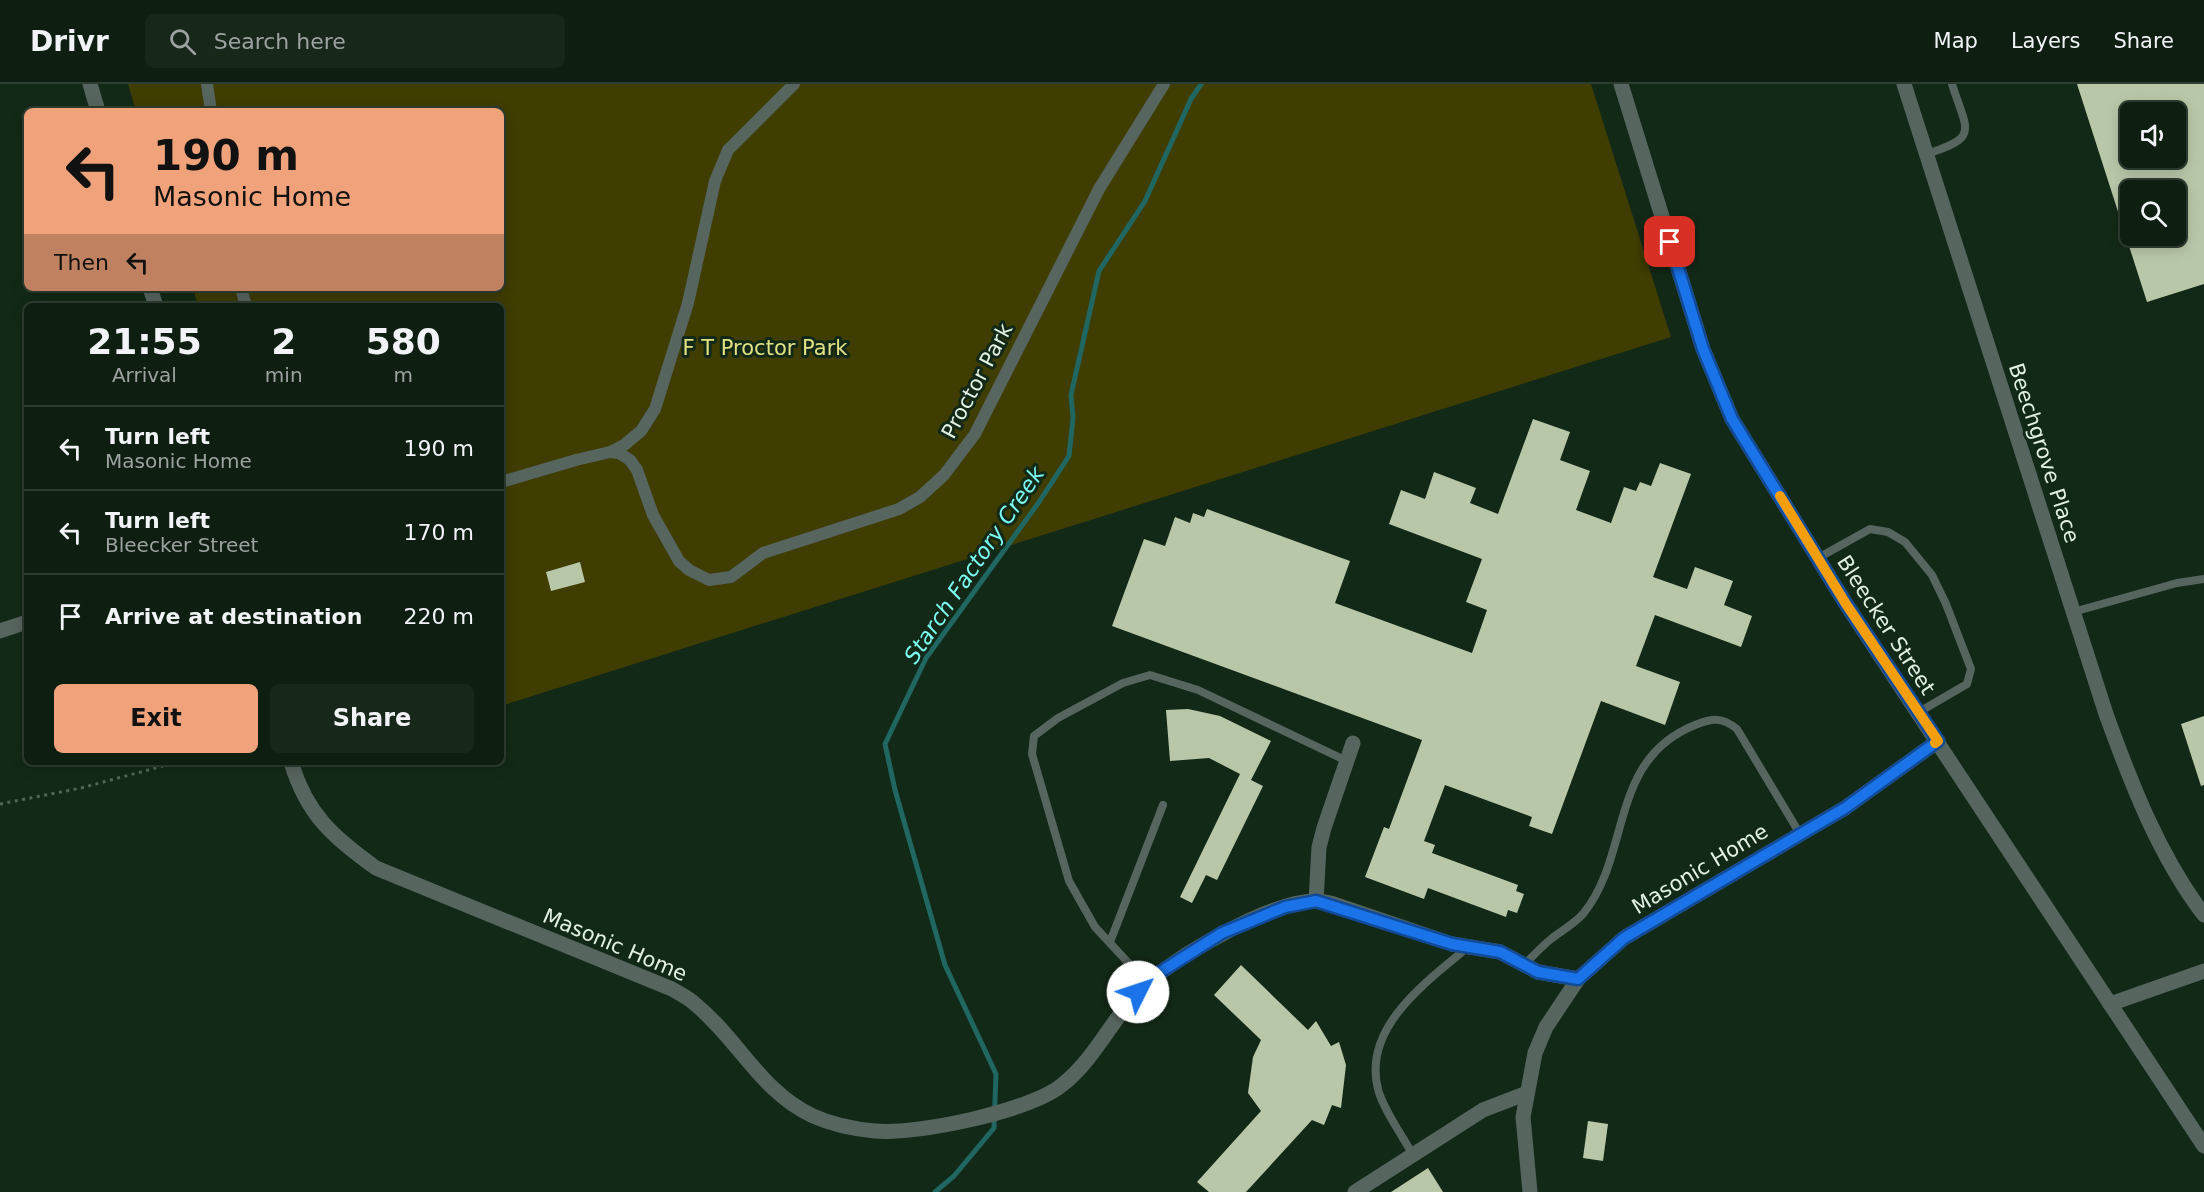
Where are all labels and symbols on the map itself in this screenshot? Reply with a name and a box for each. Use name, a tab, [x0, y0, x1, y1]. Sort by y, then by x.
pin	[1644, 216, 1695, 267]
street label: Proctor Park	[937, 319, 1018, 443]
park label: F T Proctor Park	[683, 336, 848, 360]
street label: Beechgrove Place	[2004, 360, 2084, 546]
water label: Starch Factory Creek	[899, 461, 1050, 668]
street label: Bleecker Street	[1832, 551, 1940, 699]
street label: Masonic Home	[1628, 819, 1772, 919]
street label: Masonic Home	[539, 904, 691, 986]
position arrow	[1106, 960, 1170, 1024]

